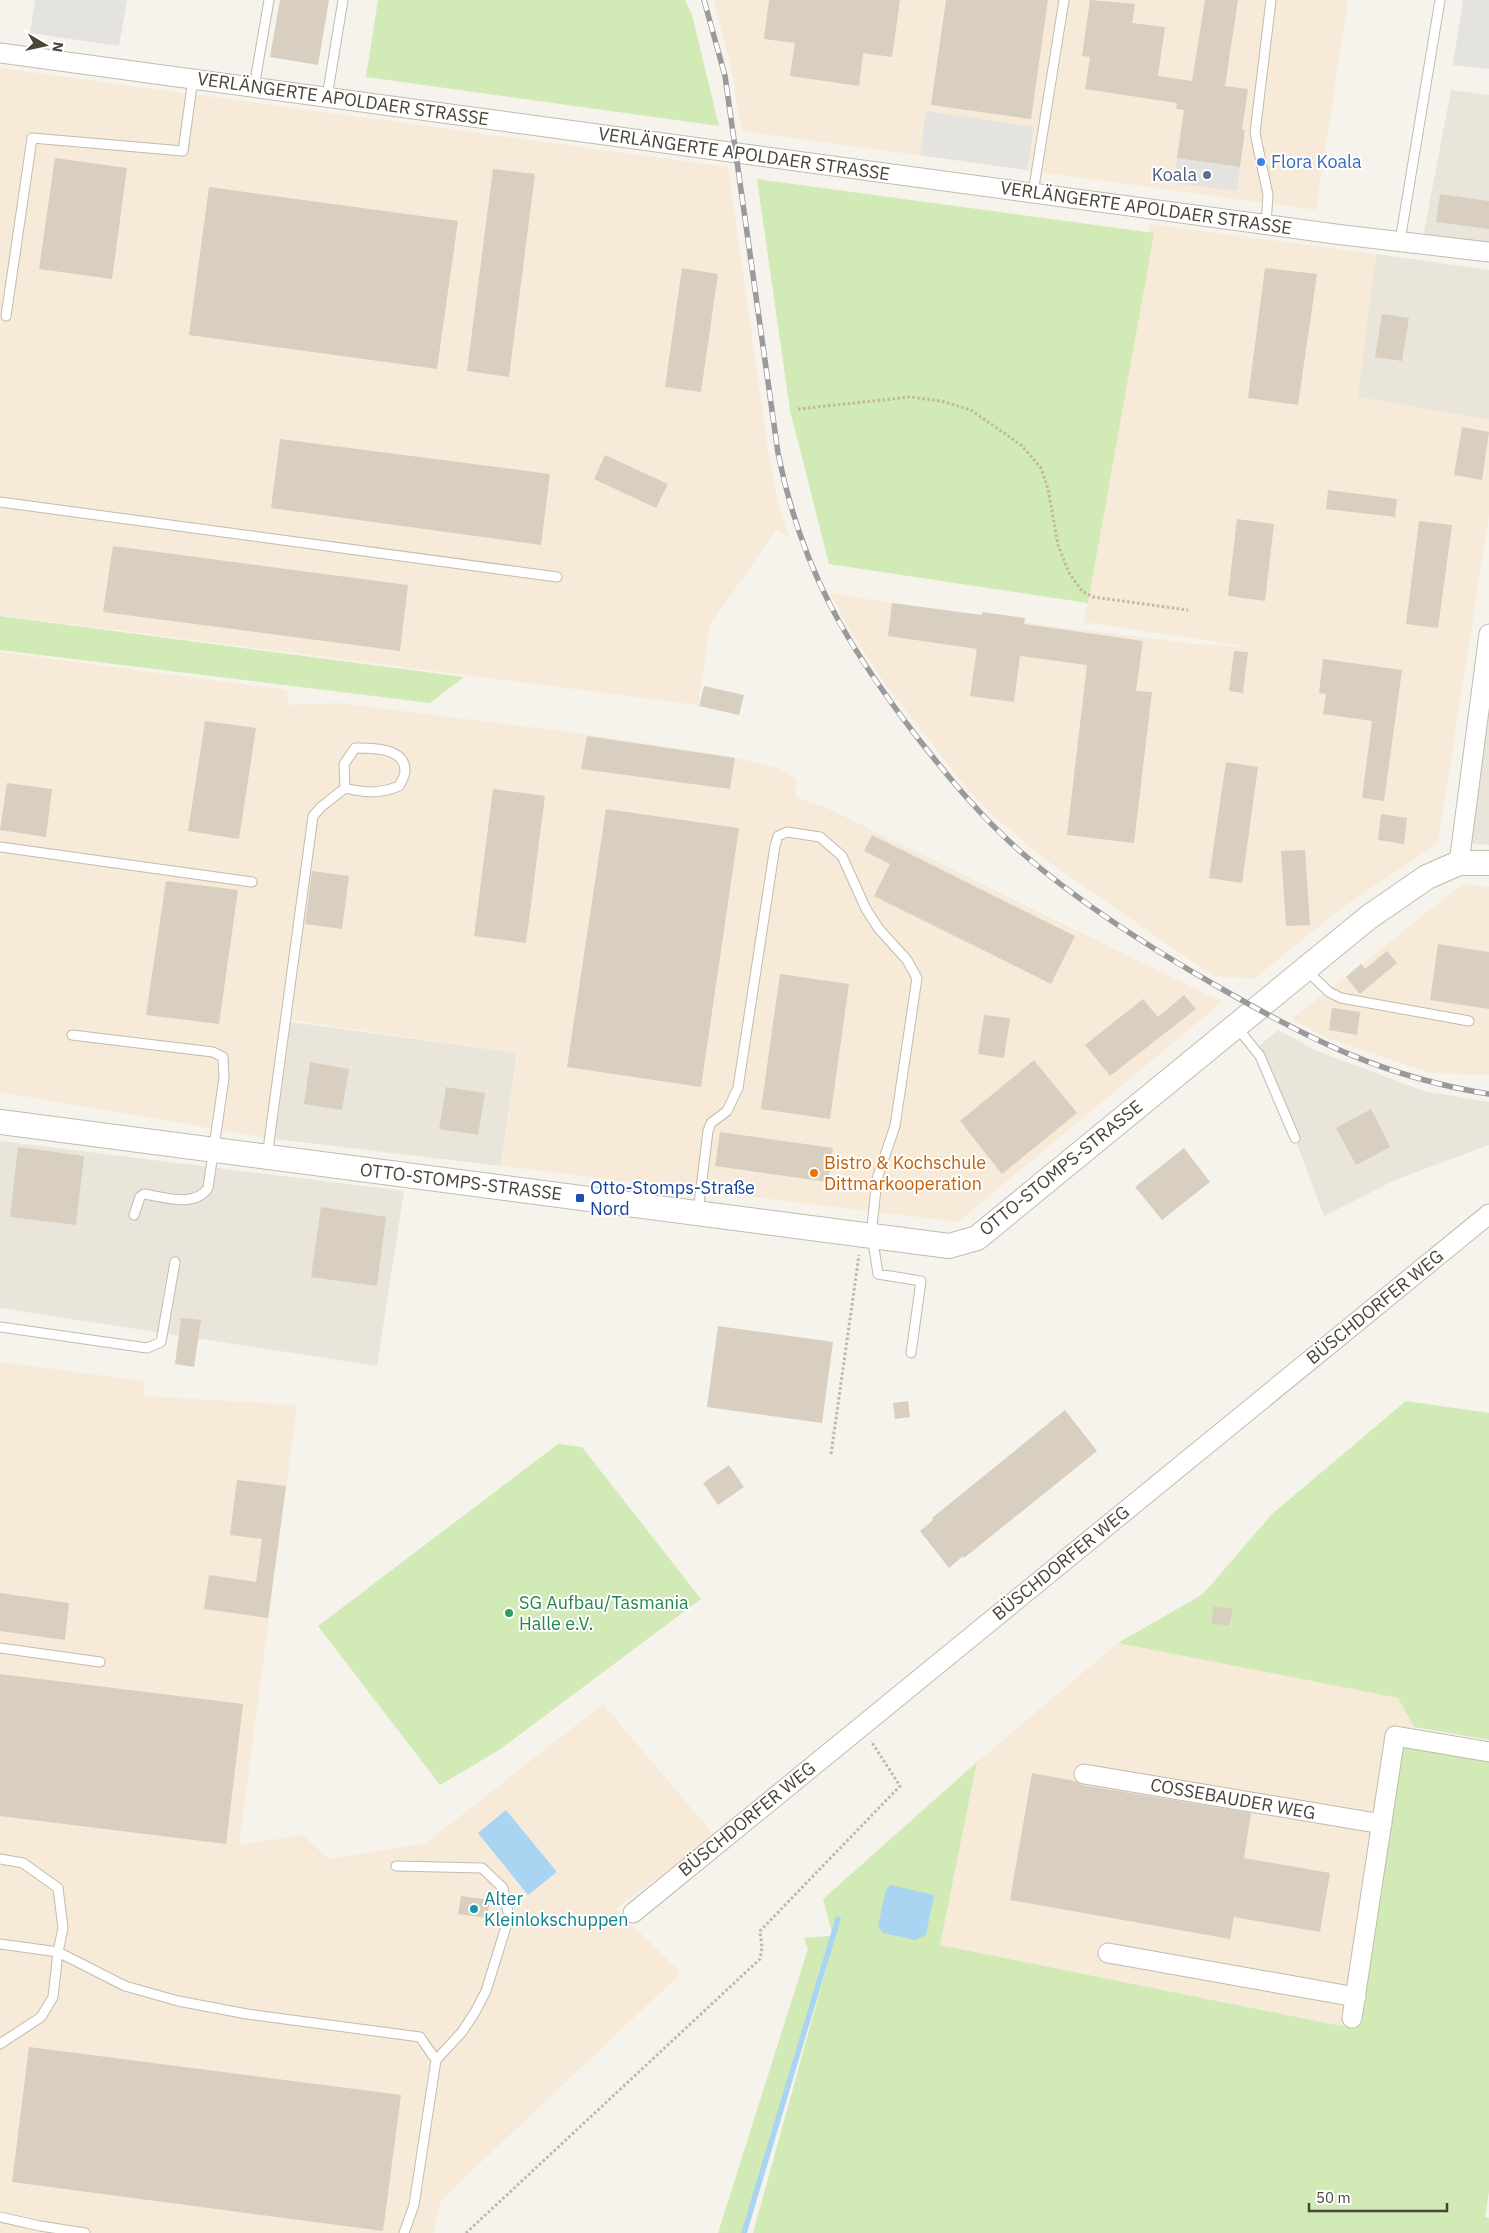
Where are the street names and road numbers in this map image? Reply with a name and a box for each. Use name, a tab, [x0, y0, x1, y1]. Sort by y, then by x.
street label: VERLÄNGERTE APOLDAER STRASSE	[196, 67, 490, 130]
street label: VERLÄNGERTE APOLDAER STRASSE	[597, 122, 891, 185]
street label: VERLÄNGERTE APOLDAER STRASSE	[999, 176, 1293, 239]
street label: OTTO-STOMPS-STRASSE	[974, 1095, 1147, 1241]
street label: OTTO-STOMPS-STRASSE	[359, 1158, 563, 1205]
street label: BÜSCHDORFER WEG	[1301, 1244, 1448, 1369]
street label: BÜSCHDORFER WEG	[987, 1500, 1134, 1625]
street label: BÜSCHDORFER WEG	[673, 1756, 820, 1881]
street label: COSSEBAUDER WEG	[1149, 1773, 1318, 1824]

